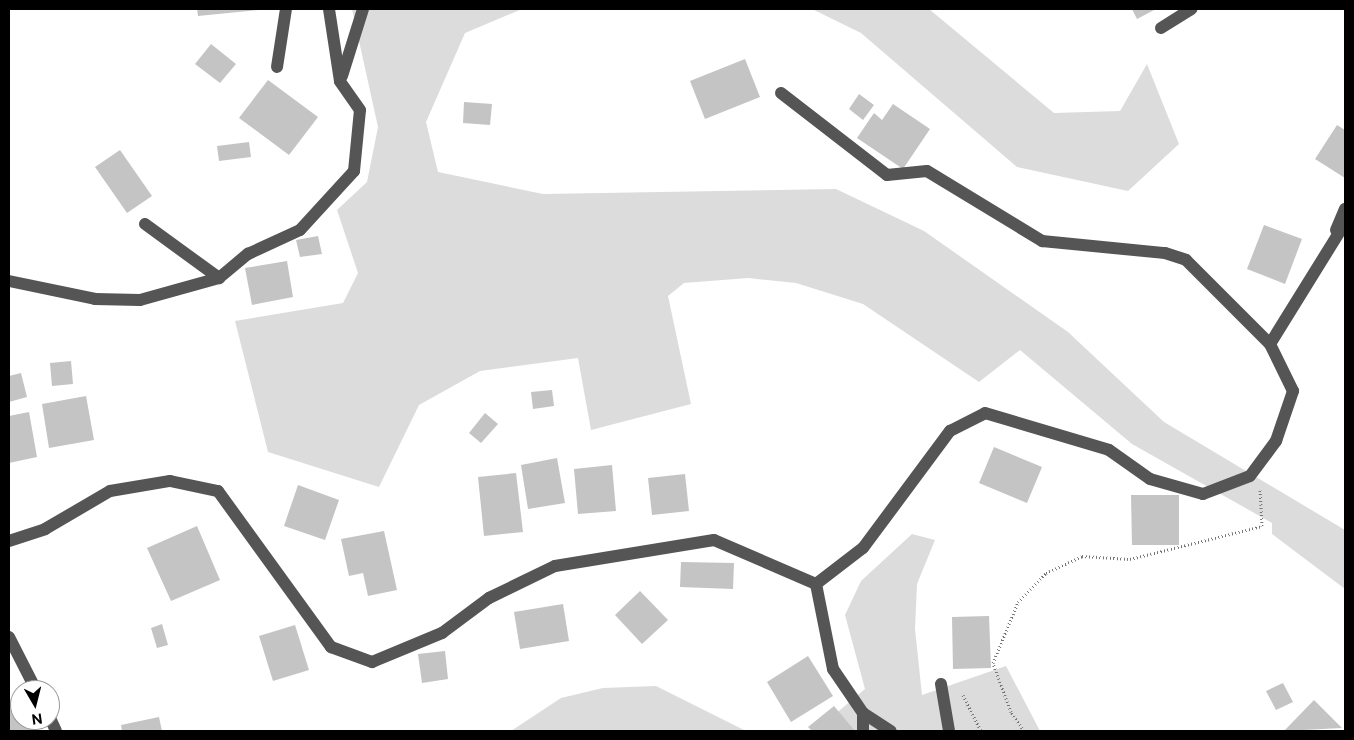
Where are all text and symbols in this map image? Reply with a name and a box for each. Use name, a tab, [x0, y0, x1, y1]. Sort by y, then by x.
north arrow	[10, 680, 60, 730]
text: N	[30, 710, 43, 728]

